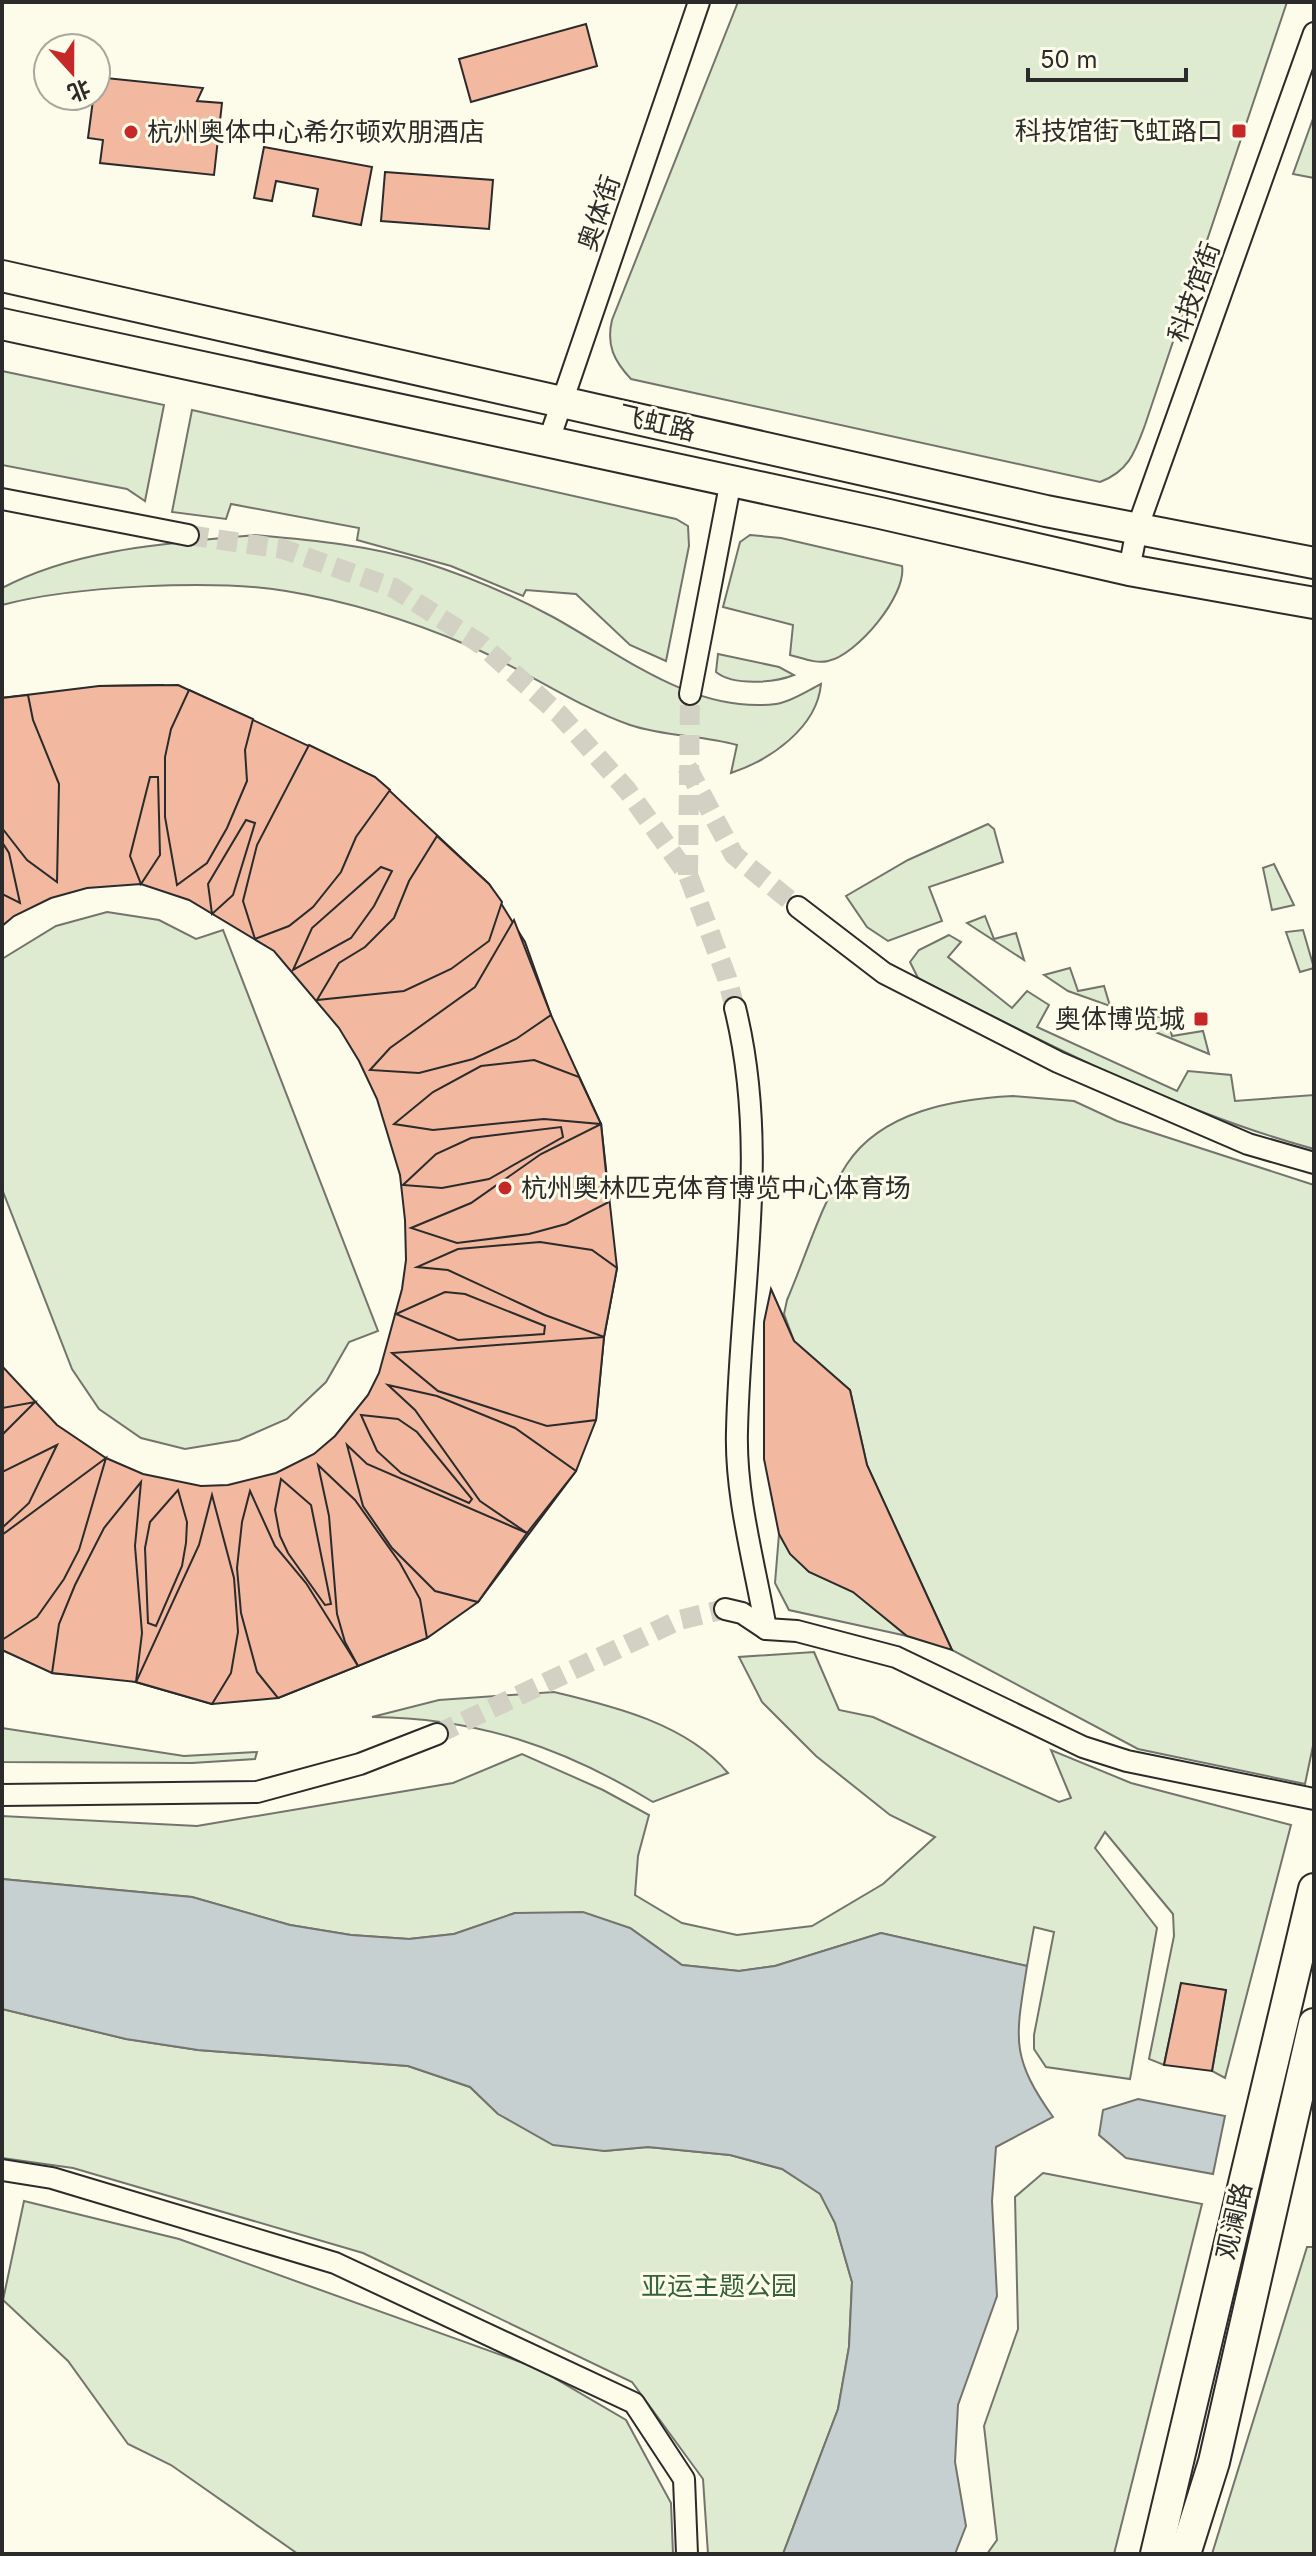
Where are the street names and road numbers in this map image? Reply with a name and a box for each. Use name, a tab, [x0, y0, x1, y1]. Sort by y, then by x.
street label: 奥体街	[571, 171, 626, 255]
street label: 科技馆街	[1161, 238, 1226, 346]
street label: 飞虹路	[616, 399, 699, 446]
street label: 观澜路	[1210, 2179, 1257, 2262]

